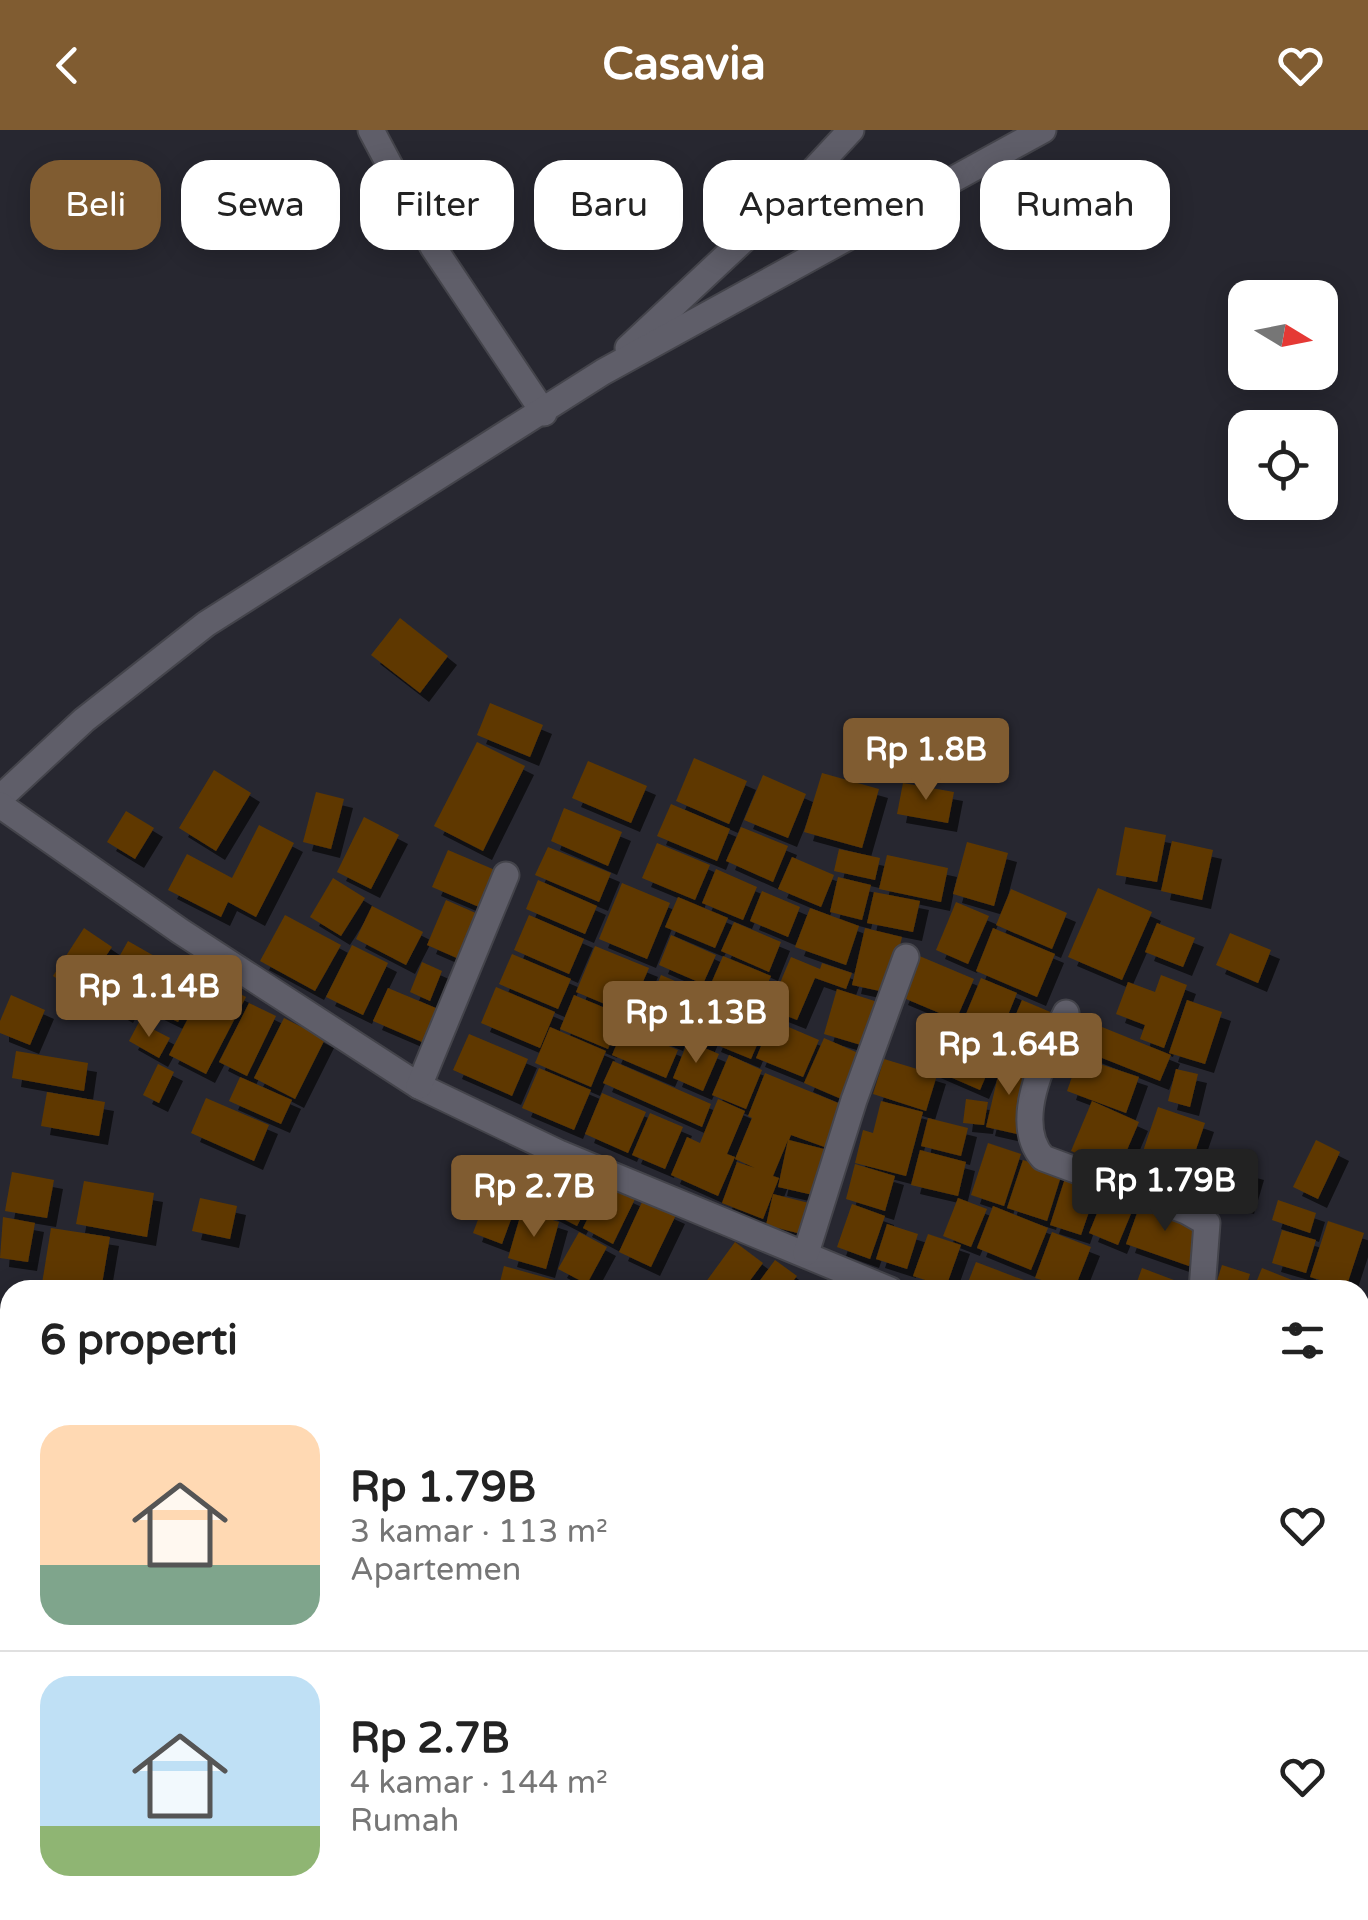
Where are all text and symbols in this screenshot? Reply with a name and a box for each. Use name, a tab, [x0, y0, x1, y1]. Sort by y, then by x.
icon: back	[40, 38, 95, 93]
text: Casavia	[602, 38, 766, 92]
icon: heart	[1273, 38, 1328, 93]
chip: Beli	[30, 160, 161, 250]
chip: Sewa	[181, 160, 340, 250]
chip: Filter	[360, 160, 514, 250]
chip: Baru	[534, 160, 683, 250]
chip: Apartemen	[703, 160, 960, 250]
chip: Rumah	[980, 160, 1170, 250]
north arrow	[1228, 280, 1338, 390]
map controls	[1228, 280, 1338, 520]
button: locate	[1228, 410, 1338, 520]
pin: Rp 1.8B	[834, 718, 1018, 803]
text: Rp 1.8B	[865, 731, 987, 769]
pin: Rp 1.14B	[46, 955, 252, 1040]
text: Rp 1.14B	[78, 968, 220, 1006]
pin: Rp 1.13B	[593, 981, 799, 1066]
text: Rp 1.13B	[625, 994, 767, 1032]
pin: Rp 1.64B	[906, 1013, 1112, 1098]
text: Rp 1.64B	[938, 1026, 1080, 1064]
pin: Rp 1.79B	[1062, 1149, 1268, 1234]
pin: Rp 2.7B	[442, 1155, 626, 1240]
text: Rp 1.79B	[1094, 1162, 1236, 1200]
text: Rp 2.7B	[473, 1168, 595, 1206]
icon: filters	[1275, 1313, 1330, 1368]
text: 6 properti	[40, 1315, 238, 1366]
text: Rp 1.79B	[350, 1462, 536, 1513]
icon: home	[120, 1465, 240, 1585]
icon: heart	[1275, 1498, 1330, 1553]
text: 3 kamar · 113 m²	[350, 1513, 608, 1551]
text: Apartemen	[350, 1551, 521, 1589]
text: Rp 2.7B	[350, 1713, 510, 1764]
icon: home	[120, 1716, 240, 1836]
icon: heart	[1275, 1749, 1330, 1804]
text: 4 kamar · 144 m²	[350, 1764, 608, 1802]
text: Rumah	[350, 1802, 459, 1840]

